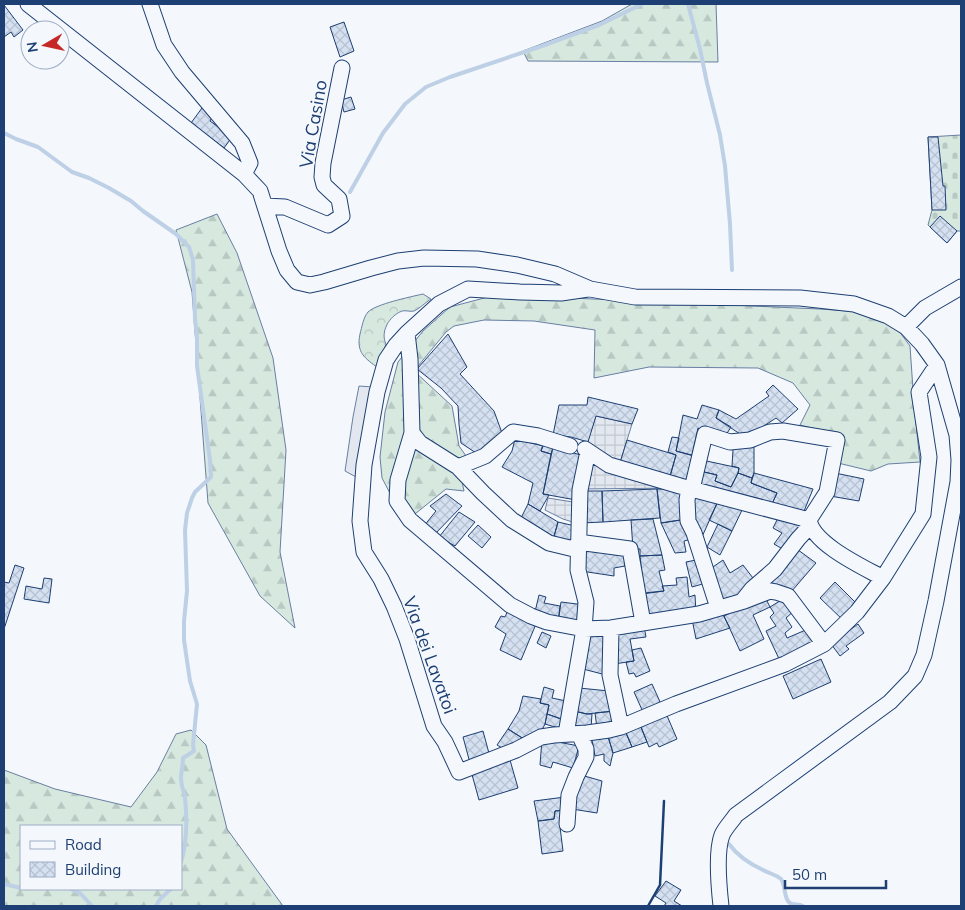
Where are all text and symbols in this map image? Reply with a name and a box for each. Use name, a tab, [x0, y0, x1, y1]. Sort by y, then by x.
north arrow	[20, 20, 70, 70]
text: N	[22, 40, 42, 54]
street label: Via Casino	[294, 78, 332, 170]
street label: Via dei Lavatoi	[398, 593, 462, 717]
legend	[20, 825, 182, 890]
text: Road	[65, 835, 102, 854]
scale bar	[785, 858, 886, 890]
text: Building	[65, 860, 121, 879]
text: 50 m	[792, 865, 827, 884]

